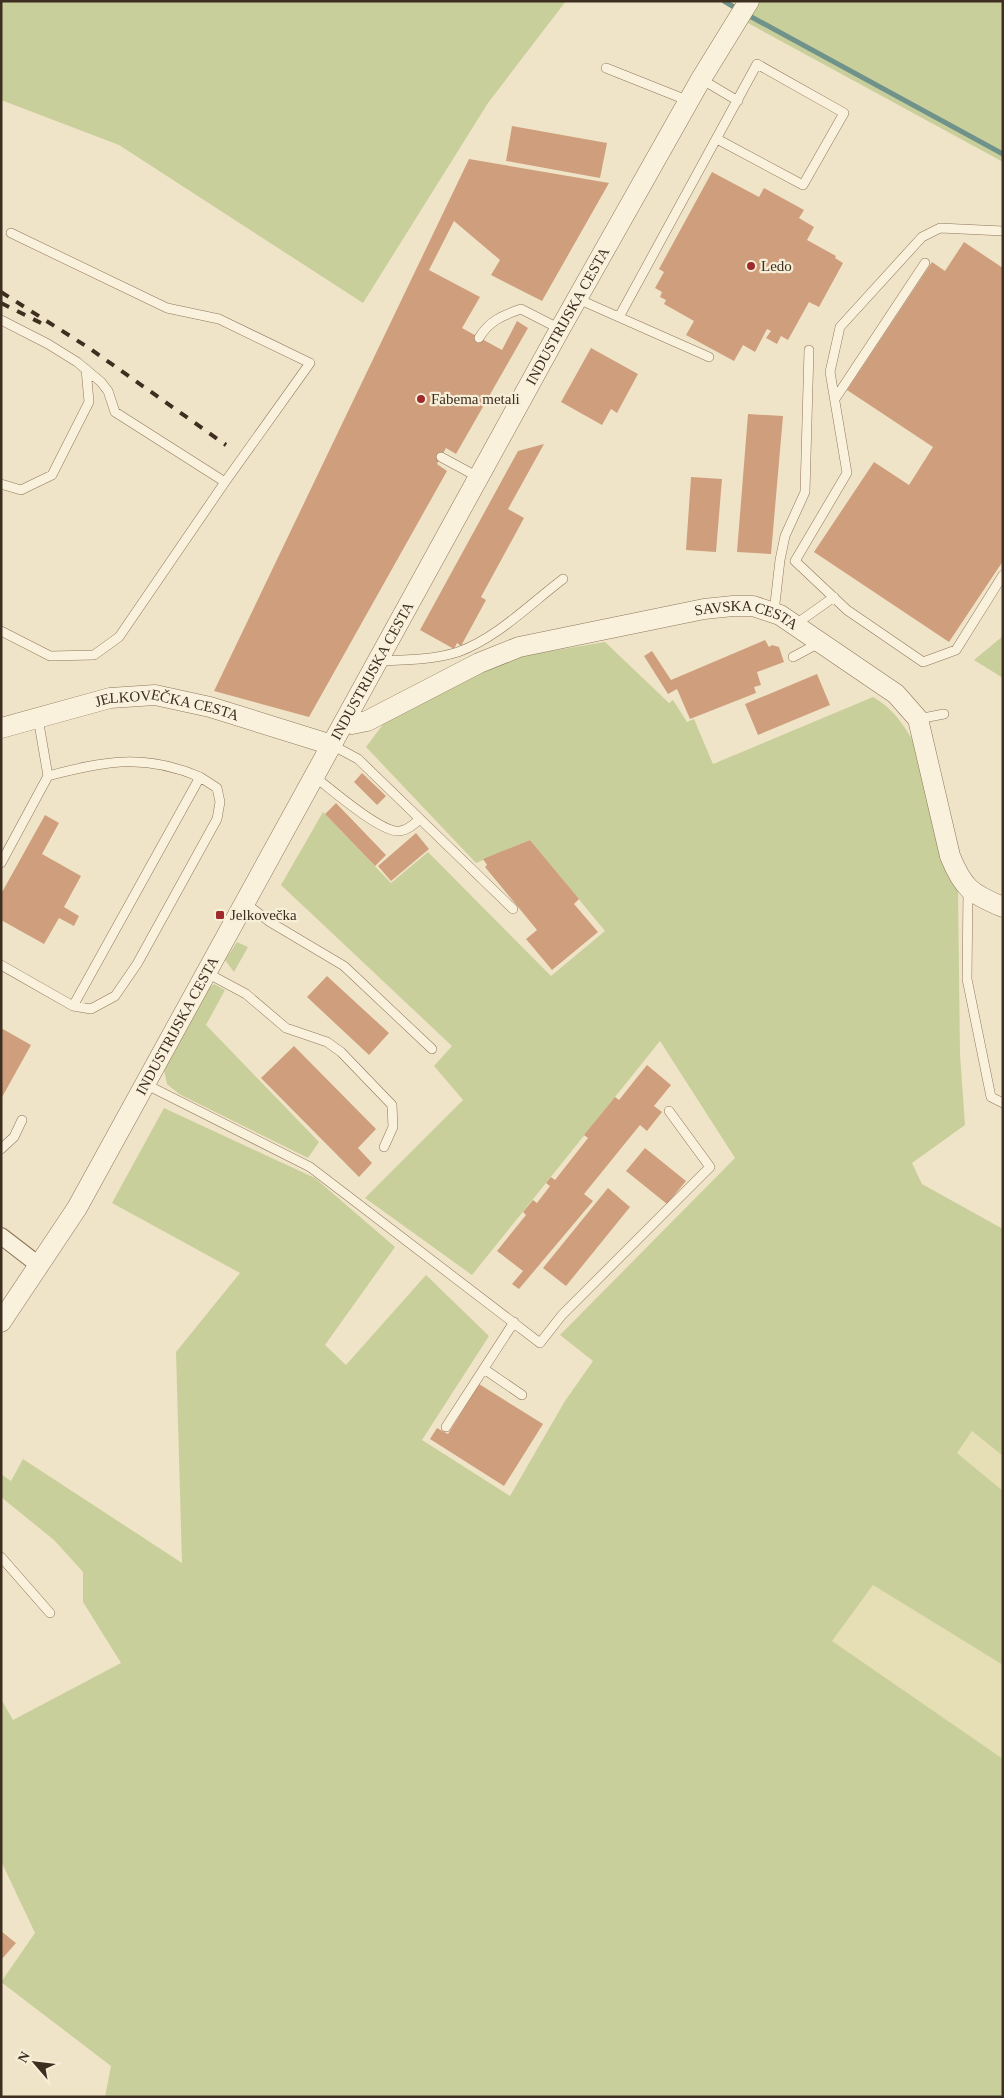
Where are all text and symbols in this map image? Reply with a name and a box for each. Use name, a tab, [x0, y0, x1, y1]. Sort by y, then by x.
street label: INDUSTRIJSKA CESTA	[523, 244, 613, 388]
place label: Ledo	[761, 258, 792, 274]
marker: Ledo	[745, 260, 757, 272]
place label: Fabema metali	[431, 391, 520, 407]
marker: Fabema metali	[415, 393, 427, 405]
street label: SAVSKA CESTA	[693, 598, 801, 633]
street label: INDUSTRIJSKA CESTA	[328, 599, 417, 743]
street label: JELKOVEČKA CESTA	[93, 686, 241, 724]
place label: Jelkovečka	[230, 907, 297, 923]
marker: Jelkovečka	[214, 909, 226, 921]
street label: INDUSTRIJSKA CESTA	[133, 954, 222, 1098]
north arrow	[10, 2038, 60, 2088]
text: N	[15, 2049, 33, 2065]

